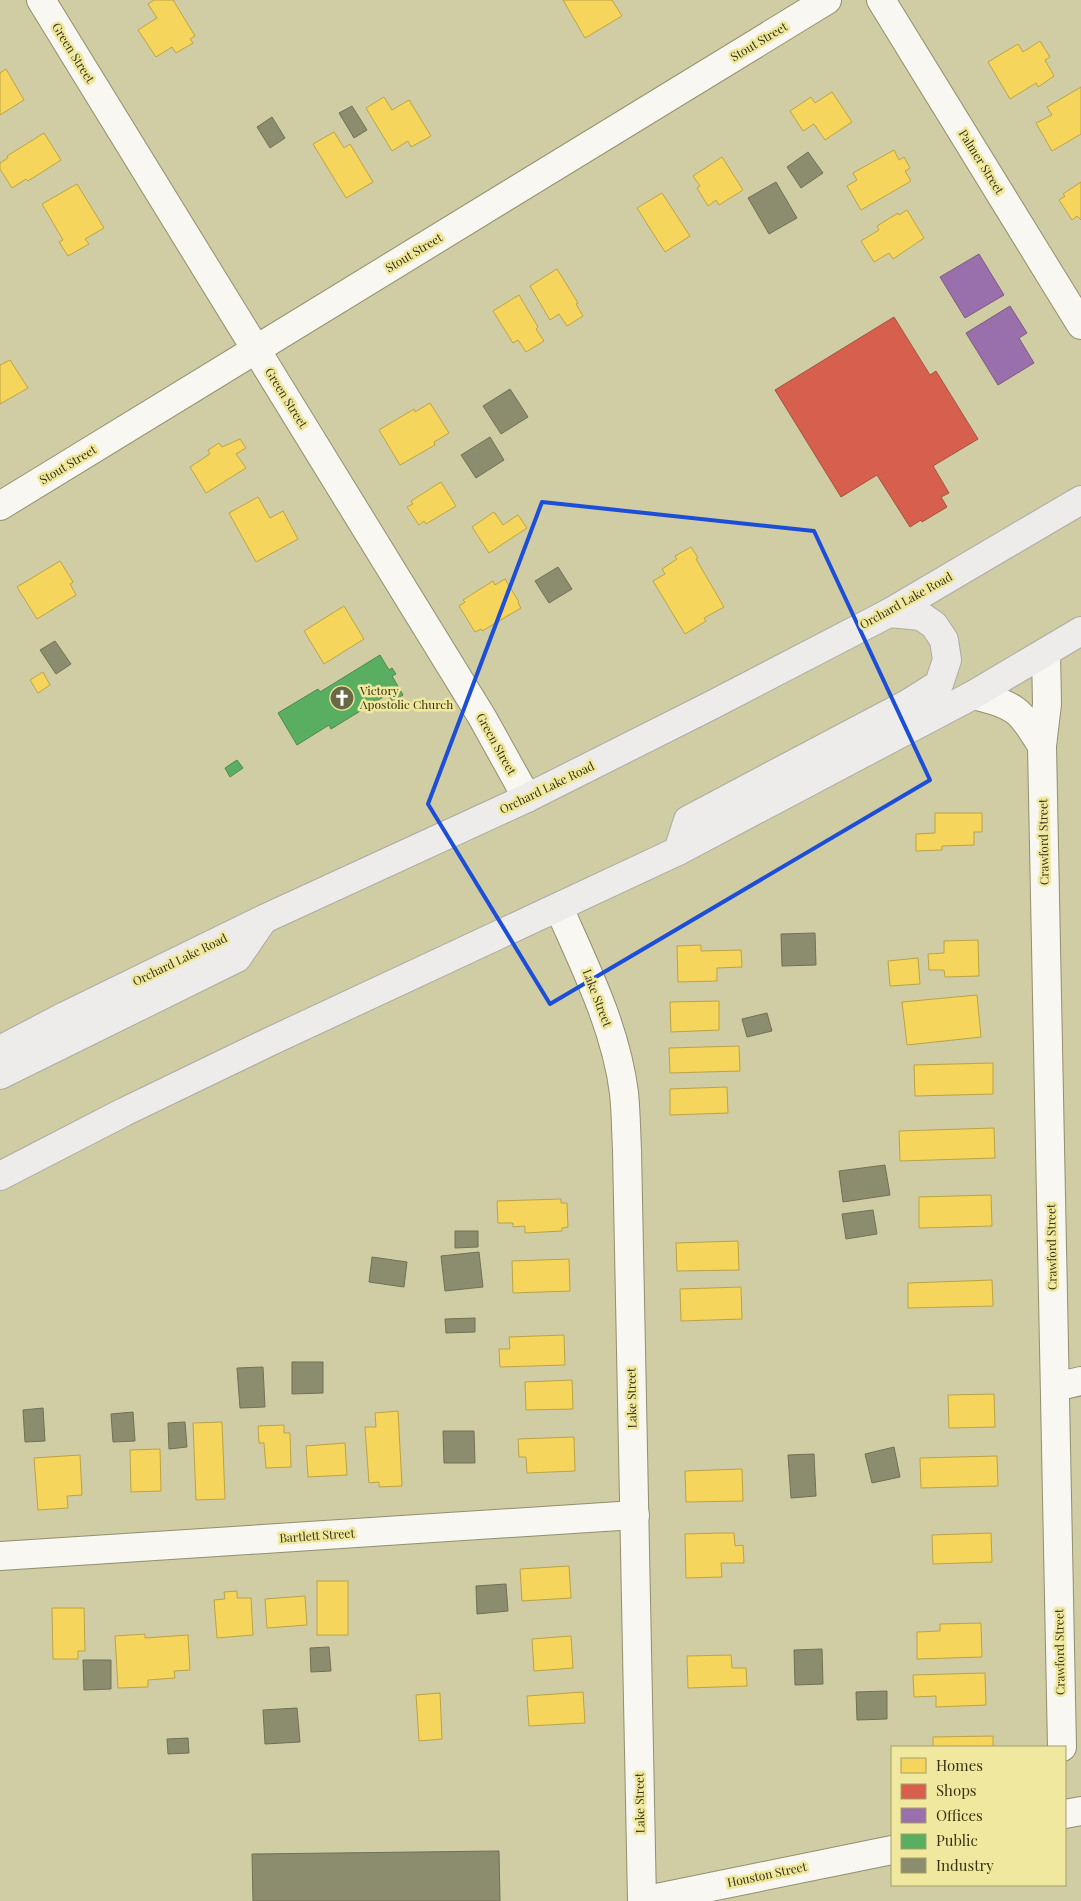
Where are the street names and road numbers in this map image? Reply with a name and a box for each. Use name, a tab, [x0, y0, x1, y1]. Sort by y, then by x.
street label: Stout Street	[727, 18, 790, 64]
street label: Green Street	[49, 19, 99, 86]
street label: Palmer Street	[956, 126, 1008, 197]
street label: Stout Street	[382, 229, 445, 275]
street label: Green Street	[262, 364, 312, 431]
street label: Stout Street	[36, 441, 99, 487]
street label: Orchard Lake Road	[856, 568, 955, 632]
street label: Green Street	[473, 710, 521, 778]
street label: Orchard Lake Road	[497, 757, 597, 817]
street label: Crawford Street	[1034, 798, 1052, 885]
street label: Orchard Lake Road	[130, 929, 230, 989]
street label: Lake Street	[580, 966, 617, 1029]
street label: Crawford Street	[1042, 1203, 1060, 1290]
street label: Lake Street	[622, 1367, 640, 1428]
street label: Bartlett Street	[279, 1524, 356, 1546]
street label: Crawford Street	[1050, 1608, 1068, 1695]
street label: Lake Street	[630, 1772, 648, 1833]
street label: Houston Street	[726, 1858, 809, 1890]

